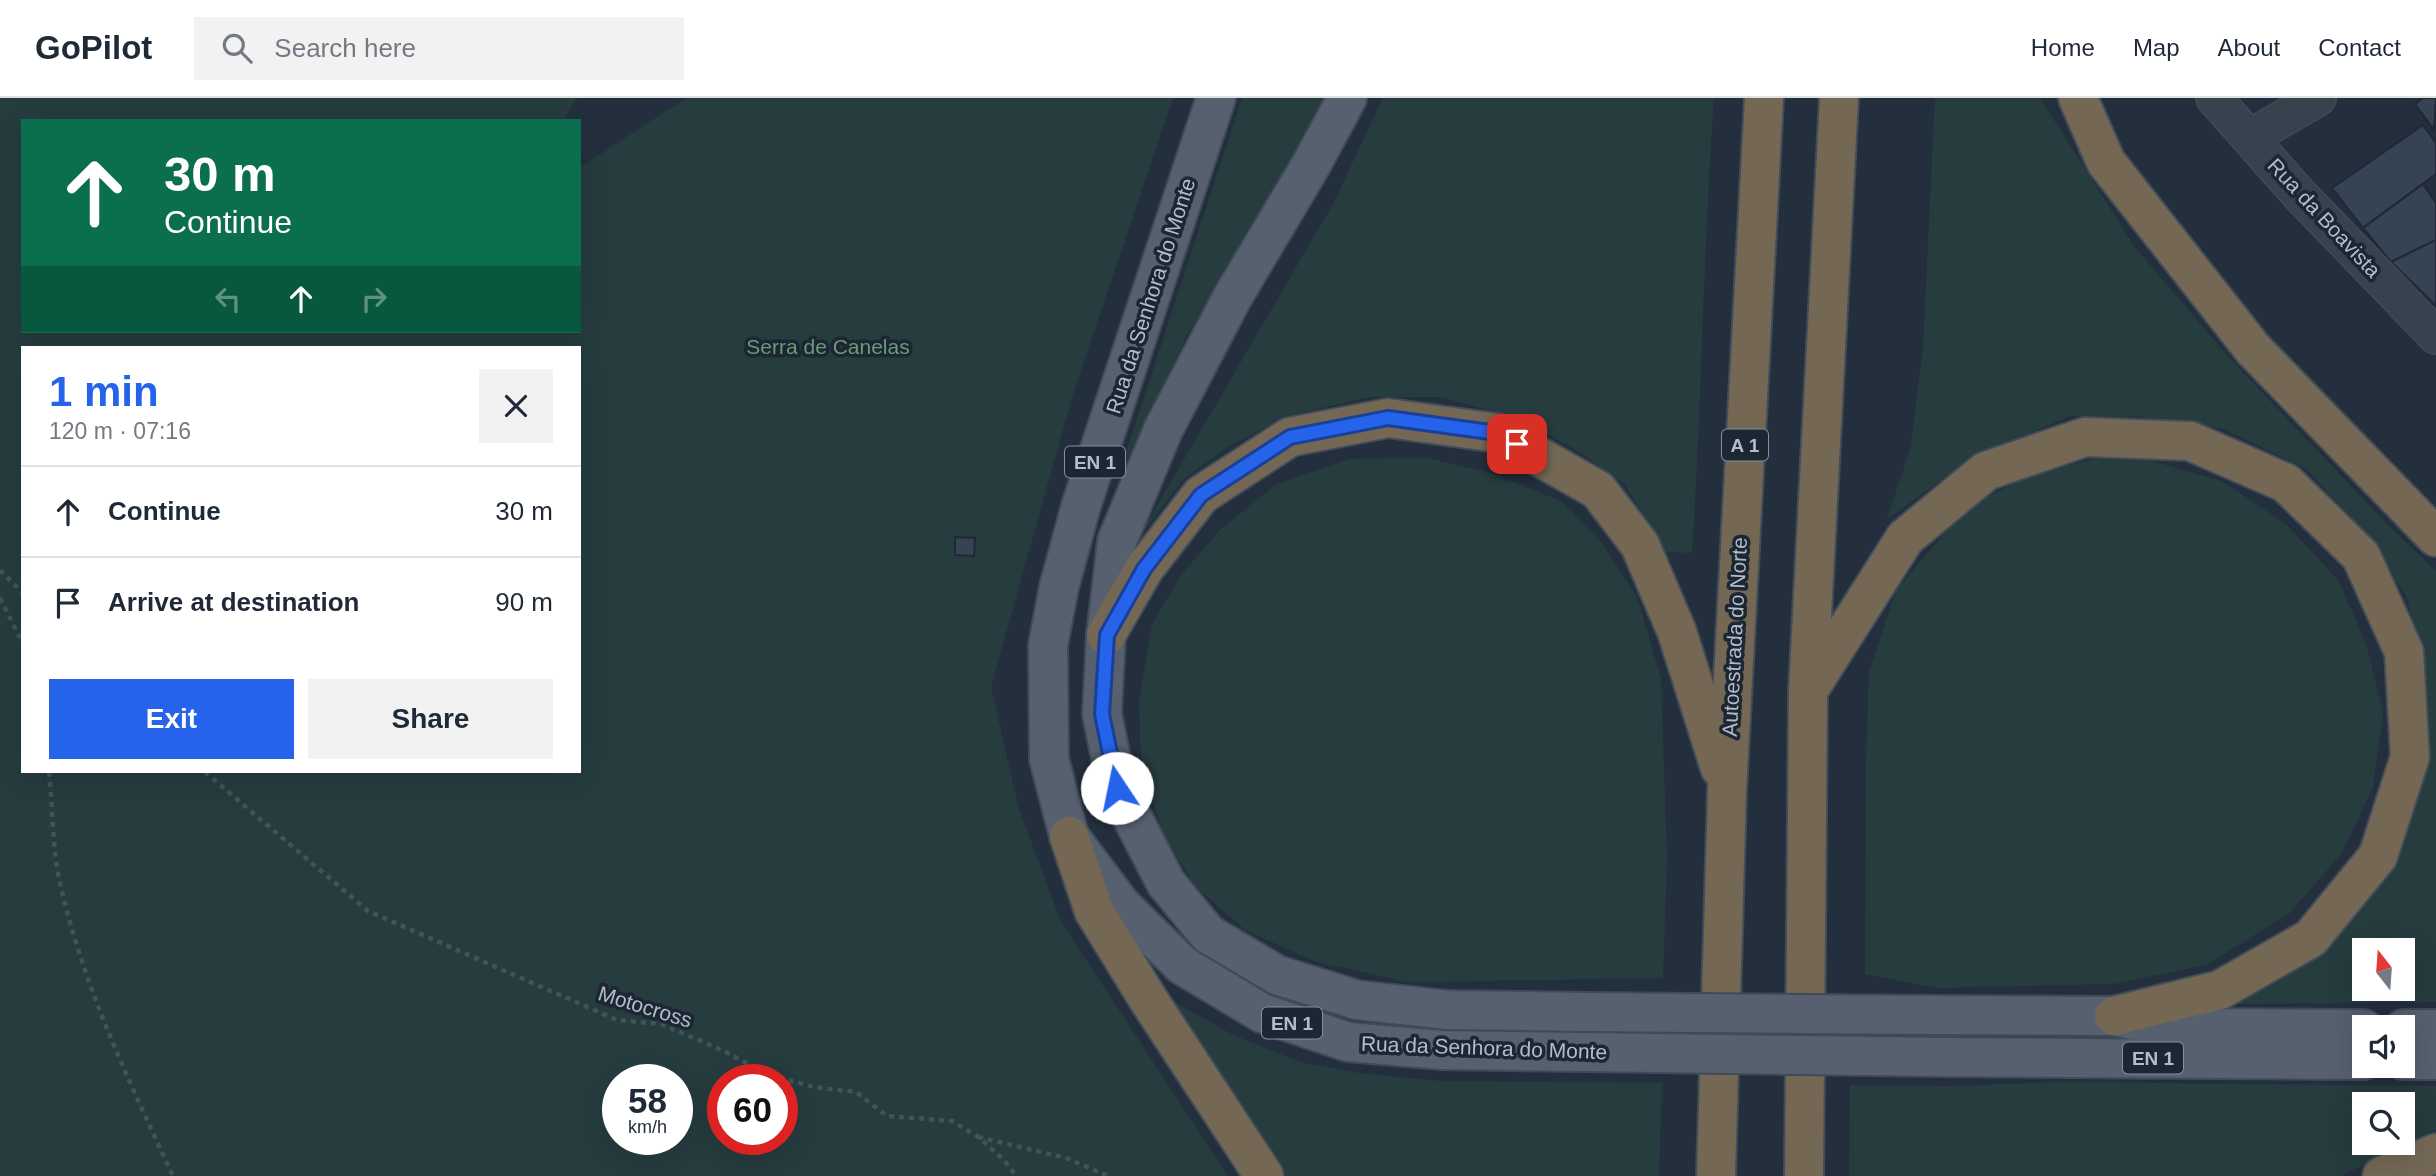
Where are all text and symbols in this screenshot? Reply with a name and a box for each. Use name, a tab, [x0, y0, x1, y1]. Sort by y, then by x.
search box	[194, 17, 684, 80]
text: GoPilot	[35, 29, 152, 66]
icon: search	[218, 29, 256, 67]
text: Search here	[274, 33, 416, 63]
text: Home	[2031, 34, 2095, 61]
text: Map	[2133, 34, 2180, 61]
text: About	[2218, 34, 2280, 61]
text: Contact	[2318, 34, 2401, 61]
icon: ahead	[49, 147, 140, 238]
text: 30 m	[164, 147, 276, 201]
street label: Rua da Boavista	[2263, 153, 2386, 282]
street label: Rua da Senhora do Monte	[1102, 175, 1200, 417]
text: Continue	[164, 204, 292, 240]
icon: left	[209, 280, 247, 318]
icon: ahead	[282, 280, 320, 318]
icon: right	[355, 280, 393, 318]
park label: Serra de Canelas	[746, 335, 910, 358]
text: 1 min	[49, 368, 159, 415]
button: close	[479, 369, 553, 443]
pin	[1487, 414, 1547, 474]
text: 120 m · 07:16	[49, 418, 191, 444]
icon: arrive	[1498, 425, 1536, 463]
road number: A 1	[1722, 430, 1768, 460]
road number: EN 1	[1065, 446, 1125, 478]
icon: ahead	[49, 493, 87, 531]
text: Continue	[108, 496, 221, 526]
text: 30 m	[495, 496, 553, 526]
street label: Autoestrada do Norte	[1718, 537, 1751, 737]
icon: arrive	[49, 584, 87, 622]
text: Arrive at destination	[108, 587, 359, 617]
text: 90 m	[495, 587, 553, 617]
button: Exit	[49, 679, 294, 759]
button: Share	[308, 679, 553, 759]
position arrow	[1080, 751, 1154, 825]
north arrow	[2352, 938, 2415, 1001]
map controls	[2352, 938, 2415, 1155]
street label: Motocross	[595, 981, 695, 1032]
road number: EN 1	[1262, 1007, 1322, 1038]
button: sound	[2352, 1015, 2415, 1078]
street label: Rua da Senhora do Monte	[1361, 1032, 1608, 1063]
road number: EN 1	[2123, 1042, 2183, 1074]
speed limit sign: 60	[707, 1064, 798, 1155]
text: 58	[628, 1081, 667, 1120]
button: search	[2352, 1092, 2415, 1155]
text: km/h	[628, 1117, 667, 1137]

